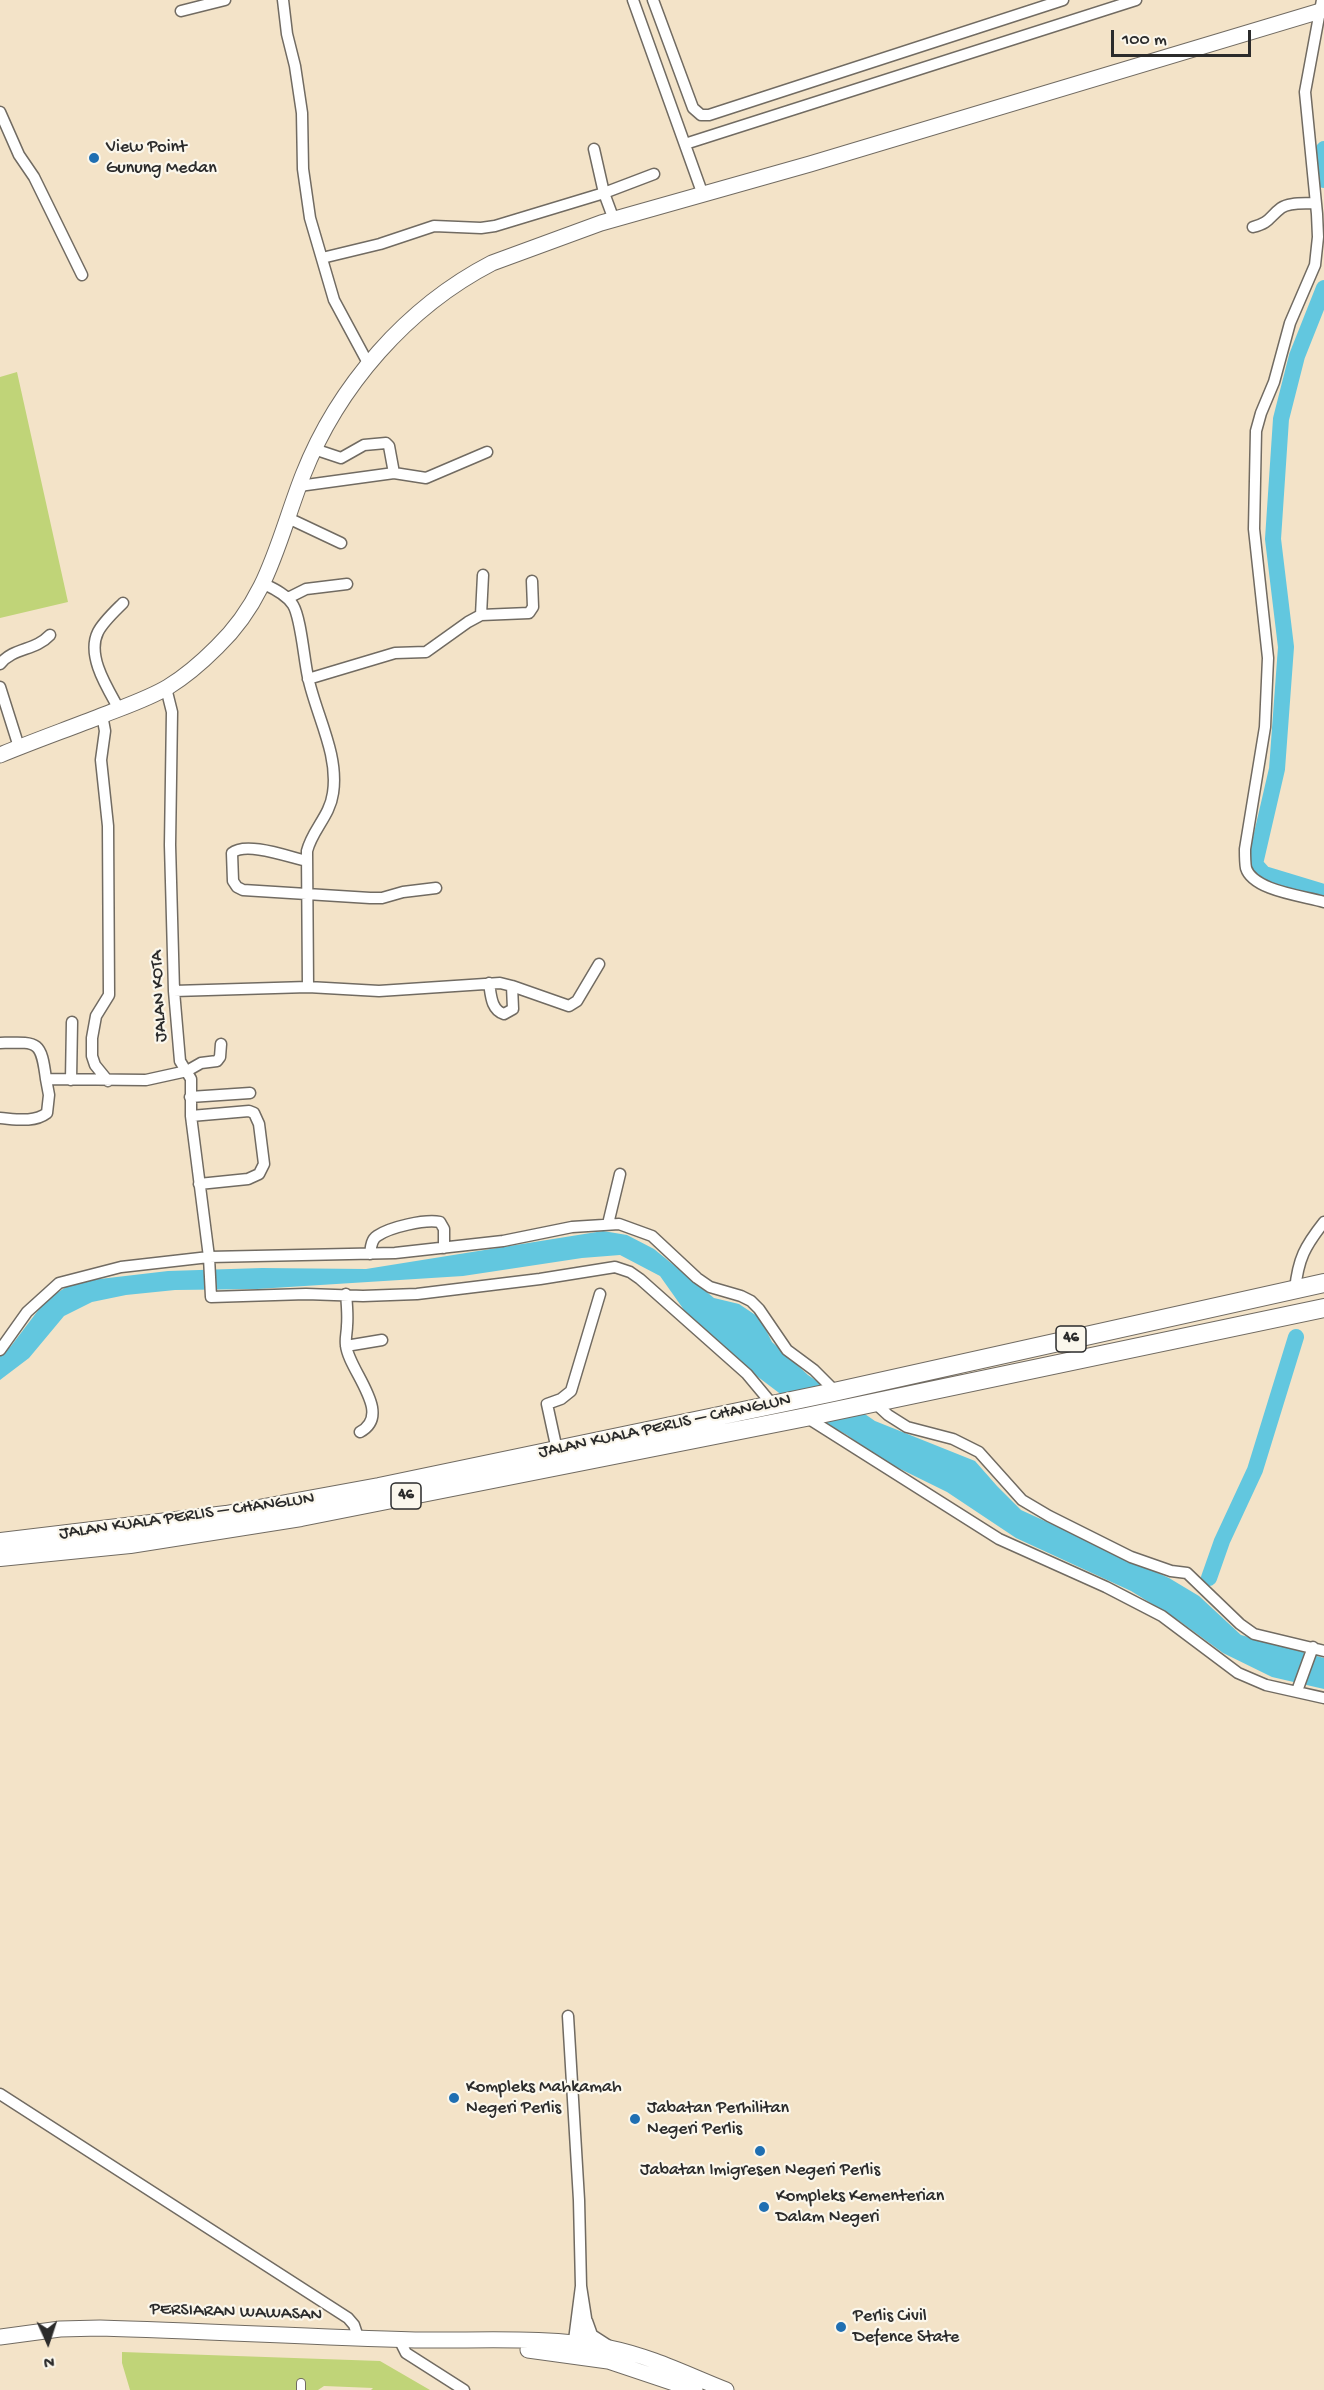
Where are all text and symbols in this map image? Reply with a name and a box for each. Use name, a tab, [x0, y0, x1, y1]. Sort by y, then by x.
scale bar	[1114, 18, 1254, 56]
text: 100 m	[1122, 30, 1167, 51]
place label: View Point Gunung Medan	[106, 137, 217, 180]
marker: View Point Gunung Medan	[87, 151, 101, 165]
street label: JALAN KOTA	[147, 950, 173, 1042]
road number: 46	[1056, 1326, 1086, 1352]
street label: JALAN KUALA PERLIS – CHANGLUN	[537, 1390, 793, 1464]
road number: 46	[391, 1483, 421, 1509]
street label: JALAN KUALA PERLIS – CHANGLUN	[58, 1488, 316, 1546]
place label: Kompleks Mahkamah Negeri Perlis	[466, 2077, 622, 2120]
marker: Kompleks Mahkamah Negeri Perlis	[447, 2091, 461, 2105]
place label: Jabatan Perhilitan Negeri Perlis	[647, 2098, 789, 2140]
marker: Jabatan Perhilitan Negeri Perlis	[628, 2112, 642, 2126]
marker: Jabatan Imigresen Negeri Perlis	[753, 2144, 767, 2158]
place label: Jabatan Imigresen Negeri Perlis	[640, 2160, 880, 2182]
place label: Kompleks Kementerian Dalam Negeri	[776, 2186, 944, 2228]
marker: Kompleks Kementerian Dalam Negeri	[757, 2200, 771, 2214]
street label: PERSIARAN WAWASAN	[149, 2299, 323, 2327]
place label: Perlis Civil Defence State	[853, 2306, 959, 2348]
north arrow	[18, 2312, 78, 2372]
marker: Perlis Civil Defence State	[834, 2320, 848, 2334]
text: N	[43, 2351, 55, 2370]

